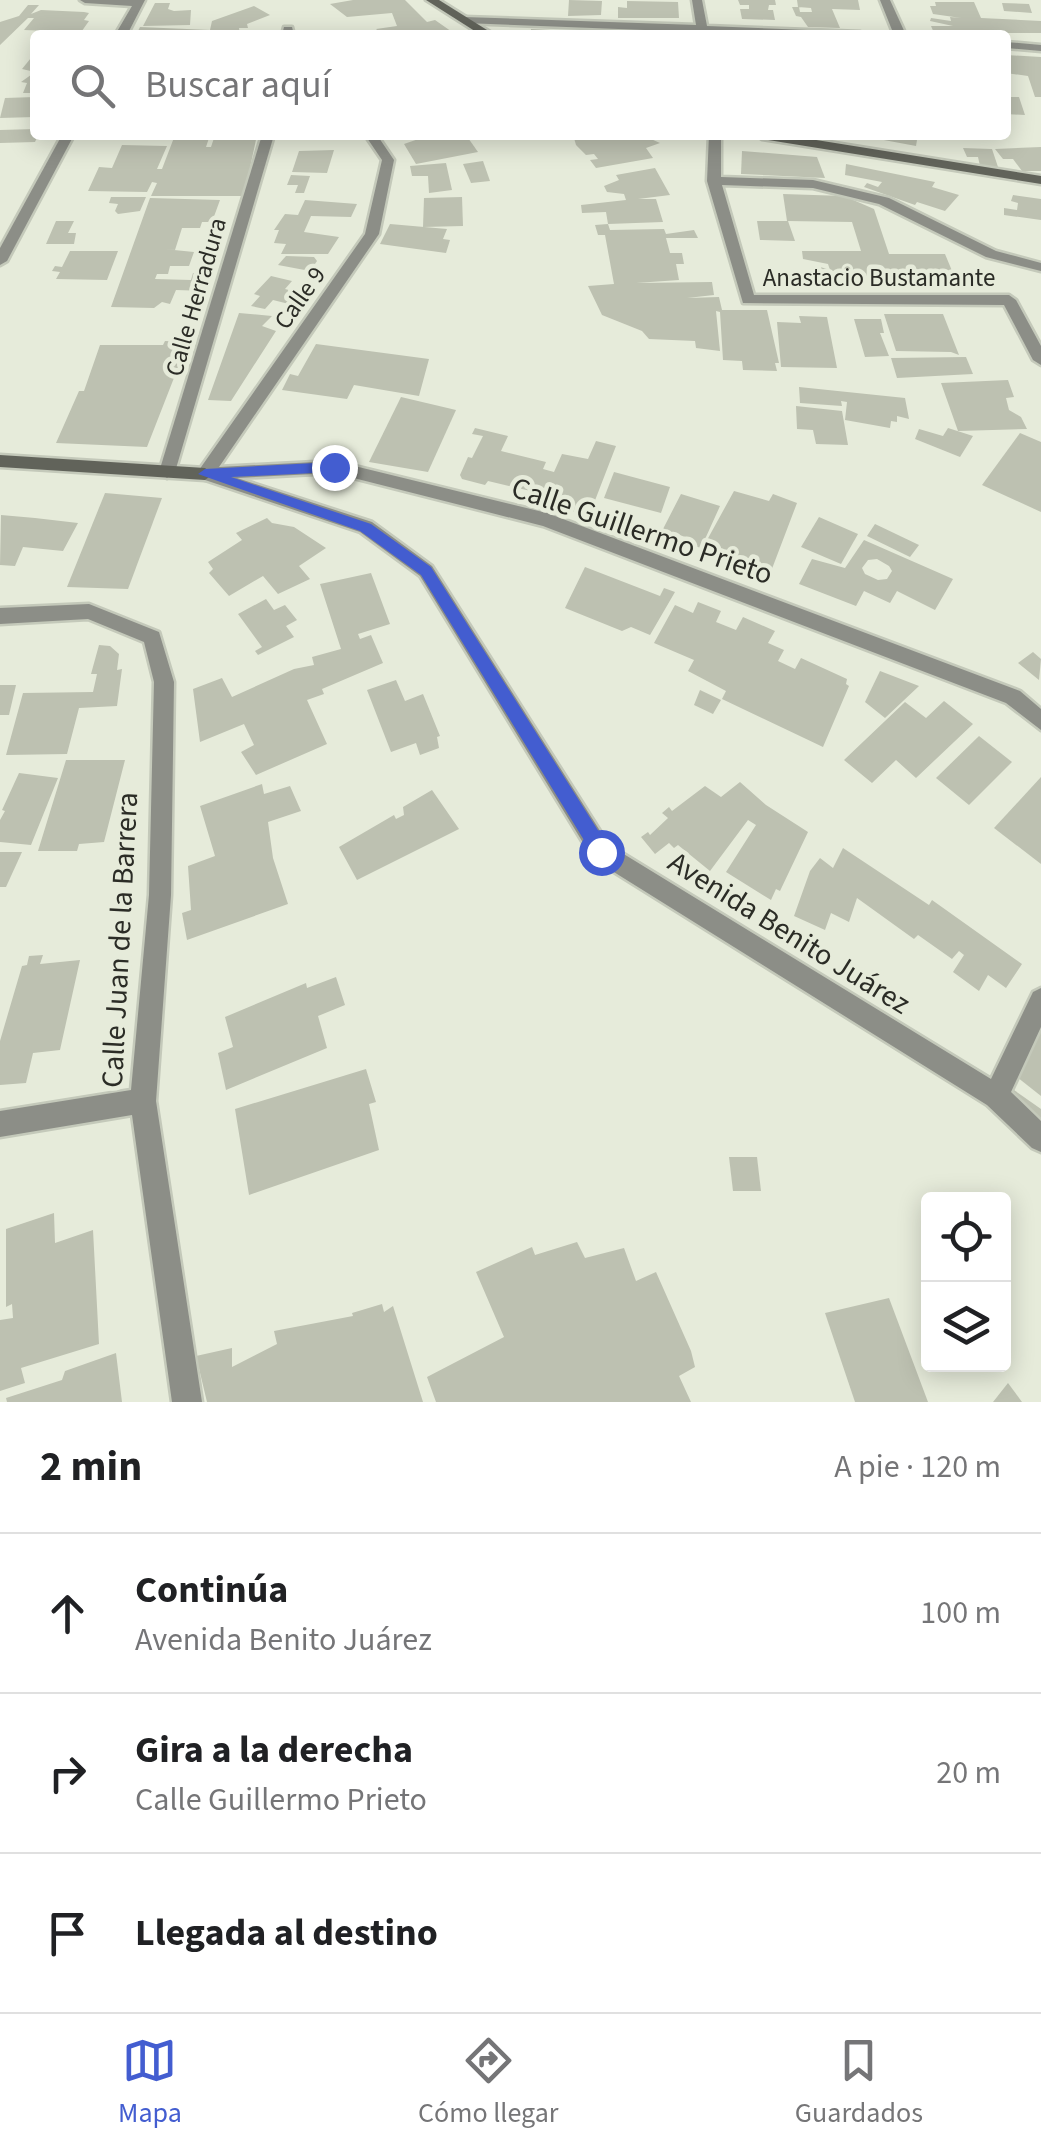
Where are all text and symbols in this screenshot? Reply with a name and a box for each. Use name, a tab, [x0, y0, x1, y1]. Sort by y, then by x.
search box	[30, 30, 1011, 140]
icon: search	[65, 58, 120, 113]
text: Buscar aquí	[145, 58, 331, 112]
street label: Calle Herradura	[156, 214, 236, 380]
street label: Calle 9	[265, 259, 335, 337]
street label: Anastacio Bustamante	[763, 260, 995, 296]
route end	[312, 445, 358, 491]
street label: Calle Guillermo Prieto	[506, 466, 778, 596]
street label: Calle Juan de la Barrera	[91, 791, 149, 1089]
route start	[579, 830, 625, 876]
street label: Avenida Benito Juárez	[660, 841, 918, 1025]
map controls	[921, 1192, 1011, 1372]
button: locate	[921, 1192, 1011, 1282]
button: layers	[921, 1282, 1011, 1372]
text: 2 min	[40, 1437, 142, 1497]
text: A pie · 120 m	[834, 1444, 1001, 1490]
text: Continúa	[135, 1563, 288, 1617]
icon: ahead	[40, 1586, 95, 1641]
text: 100 m	[920, 1590, 1001, 1636]
text: Avenida Benito Juárez	[135, 1617, 432, 1663]
text: Gira a la derecha	[135, 1723, 413, 1777]
icon: right	[40, 1746, 95, 1801]
text: 20 m	[936, 1750, 1001, 1796]
text: Calle Guillermo Prieto	[135, 1777, 427, 1823]
icon: arrive	[40, 1906, 95, 1961]
text: Llegada al destino	[135, 1906, 438, 1960]
tab: Mapa	[118, 2033, 182, 2133]
tab: Cómo llegar	[418, 2033, 559, 2133]
tab: Guardados	[795, 2033, 923, 2133]

